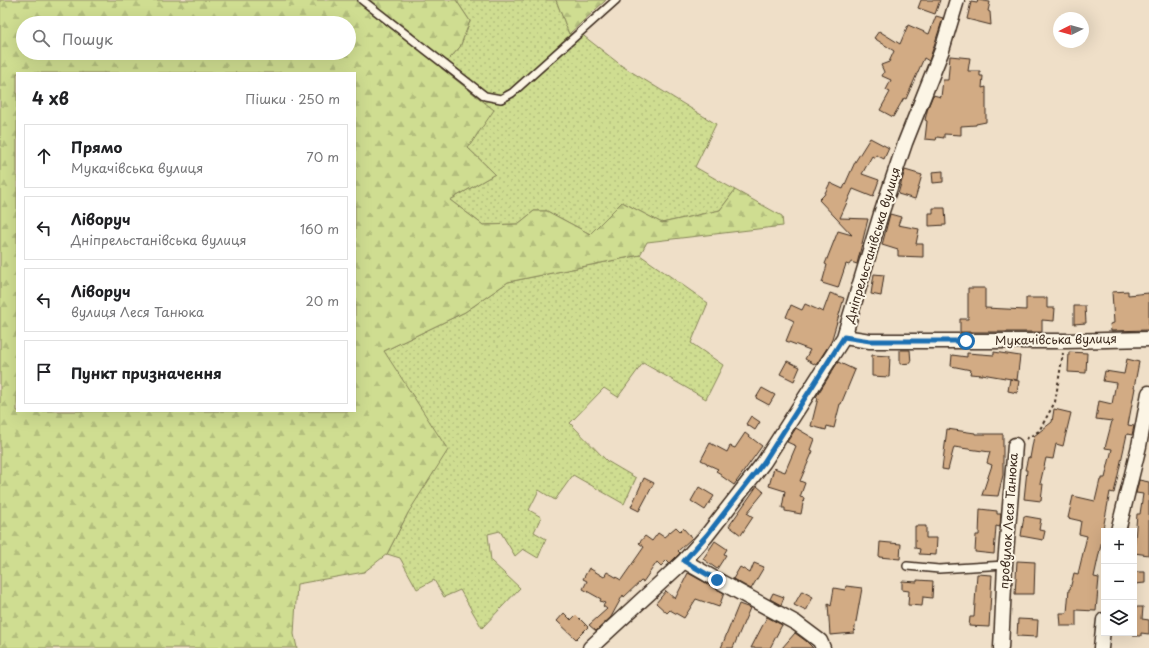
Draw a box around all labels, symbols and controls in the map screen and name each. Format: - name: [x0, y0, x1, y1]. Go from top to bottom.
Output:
- north arrow: [1053, 12, 1089, 48]
- search box: [16, 16, 356, 60]
- icon: search: [30, 27, 52, 49]
- text: Пошук: [62, 27, 113, 50]
- text: 4 хв: [32, 85, 69, 111]
- text: Пішки · 250 m: [245, 89, 340, 108]
- text: Прямо: [71, 135, 122, 158]
- icon: ahead: [33, 145, 55, 167]
- text: 70 m: [306, 147, 339, 166]
- text: Мукачівська вулиця: [71, 158, 203, 177]
- street label: Дніпрельстанівська вулиця: [839, 165, 904, 326]
- text: Ліворуч: [71, 207, 131, 230]
- icon: left: [33, 217, 55, 239]
- text: 160 m: [300, 219, 339, 238]
- text: Дніпрельстанівська вулиця: [71, 230, 247, 249]
- text: Ліворуч: [71, 279, 131, 302]
- icon: left: [33, 289, 55, 311]
- text: 20 m: [305, 291, 339, 310]
- text: вулиця Леся Танюка: [71, 302, 204, 321]
- street label: Мукачівська вулиця: [995, 329, 1117, 349]
- route start: [957, 332, 975, 350]
- icon: arrive: [33, 361, 55, 383]
- text: Пункт призначення: [71, 361, 222, 384]
- street label: провулок Леся Танюка: [994, 452, 1022, 590]
- map controls: [1101, 528, 1137, 636]
- button: +: [1101, 528, 1137, 564]
- button: −: [1101, 564, 1137, 600]
- route end: [708, 571, 726, 589]
- button: layers: [1101, 600, 1137, 636]

